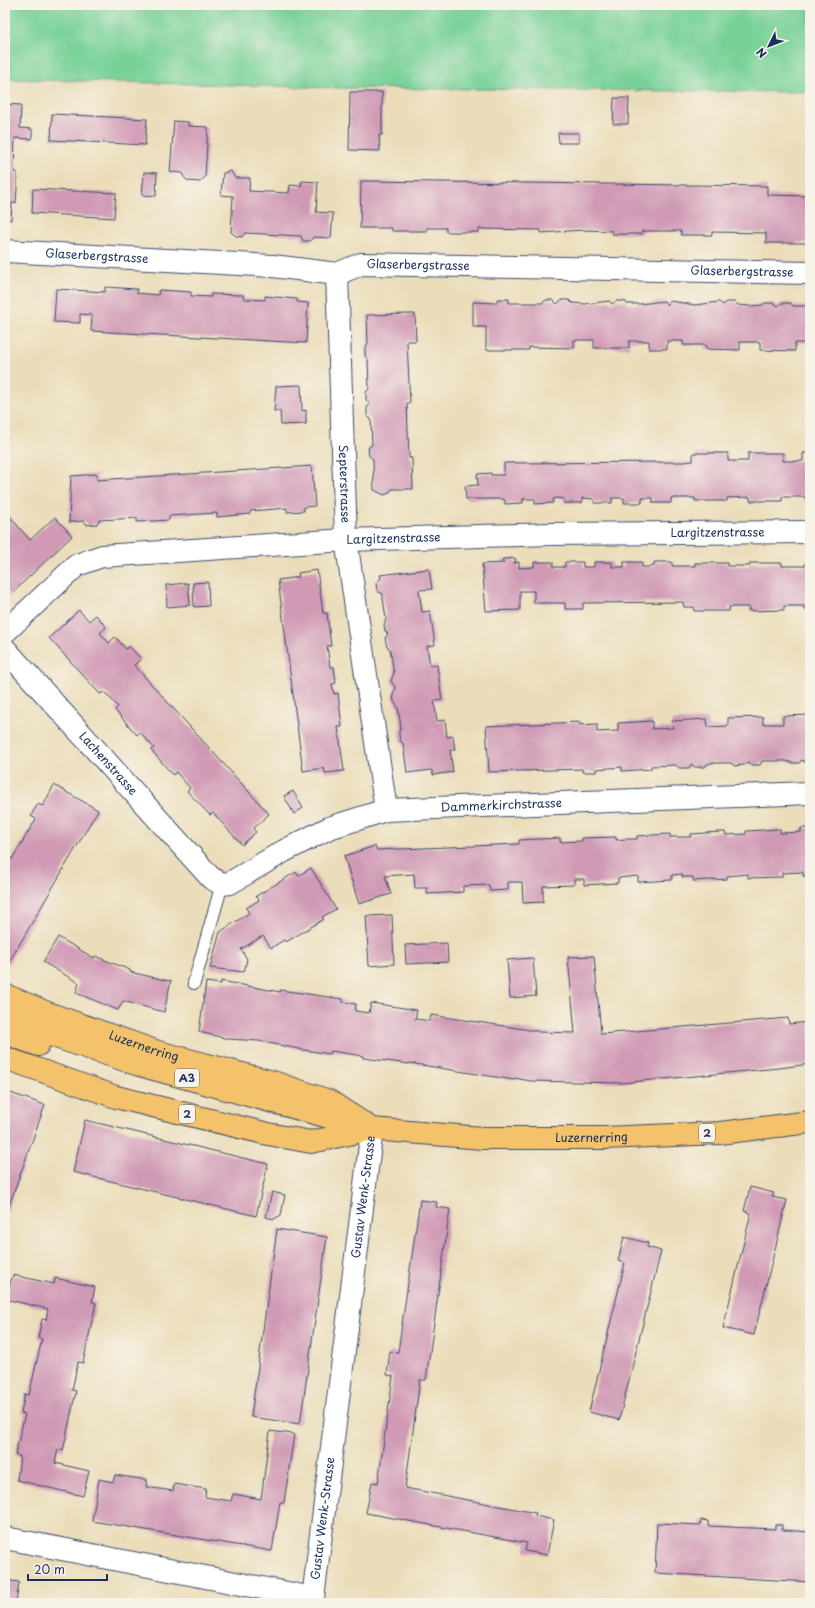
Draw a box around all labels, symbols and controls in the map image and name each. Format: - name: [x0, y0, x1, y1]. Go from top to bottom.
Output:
- north arrow: [749, 26, 789, 66]
- text: N: [752, 44, 771, 62]
- street label: Glaserbergstrasse: [45, 243, 149, 267]
- street label: Glaserbergstrasse: [366, 254, 470, 274]
- street label: Glaserbergstrasse: [690, 261, 794, 281]
- street label: Septerstrasse: [335, 444, 355, 523]
- street label: Largitzenstrasse: [670, 522, 765, 541]
- street label: Largitzenstrasse: [346, 527, 441, 548]
- street label: Lachenstrasse: [75, 727, 142, 799]
- street label: Dammerkirchstrasse: [440, 793, 562, 816]
- street label: Luzernerring: [107, 1025, 181, 1065]
- road number: A3: [175, 1069, 199, 1087]
- road number: 2: [179, 1105, 195, 1123]
- road number: 2: [699, 1124, 715, 1142]
- street label: Luzernerring: [555, 1127, 628, 1146]
- street label: Gustav Wenk-Strasse: [346, 1134, 379, 1259]
- street label: Gustav Wenk-Strasse: [305, 1456, 339, 1581]
- scale bar: [28, 1556, 107, 1582]
- text: 20 m: [34, 1560, 65, 1578]

